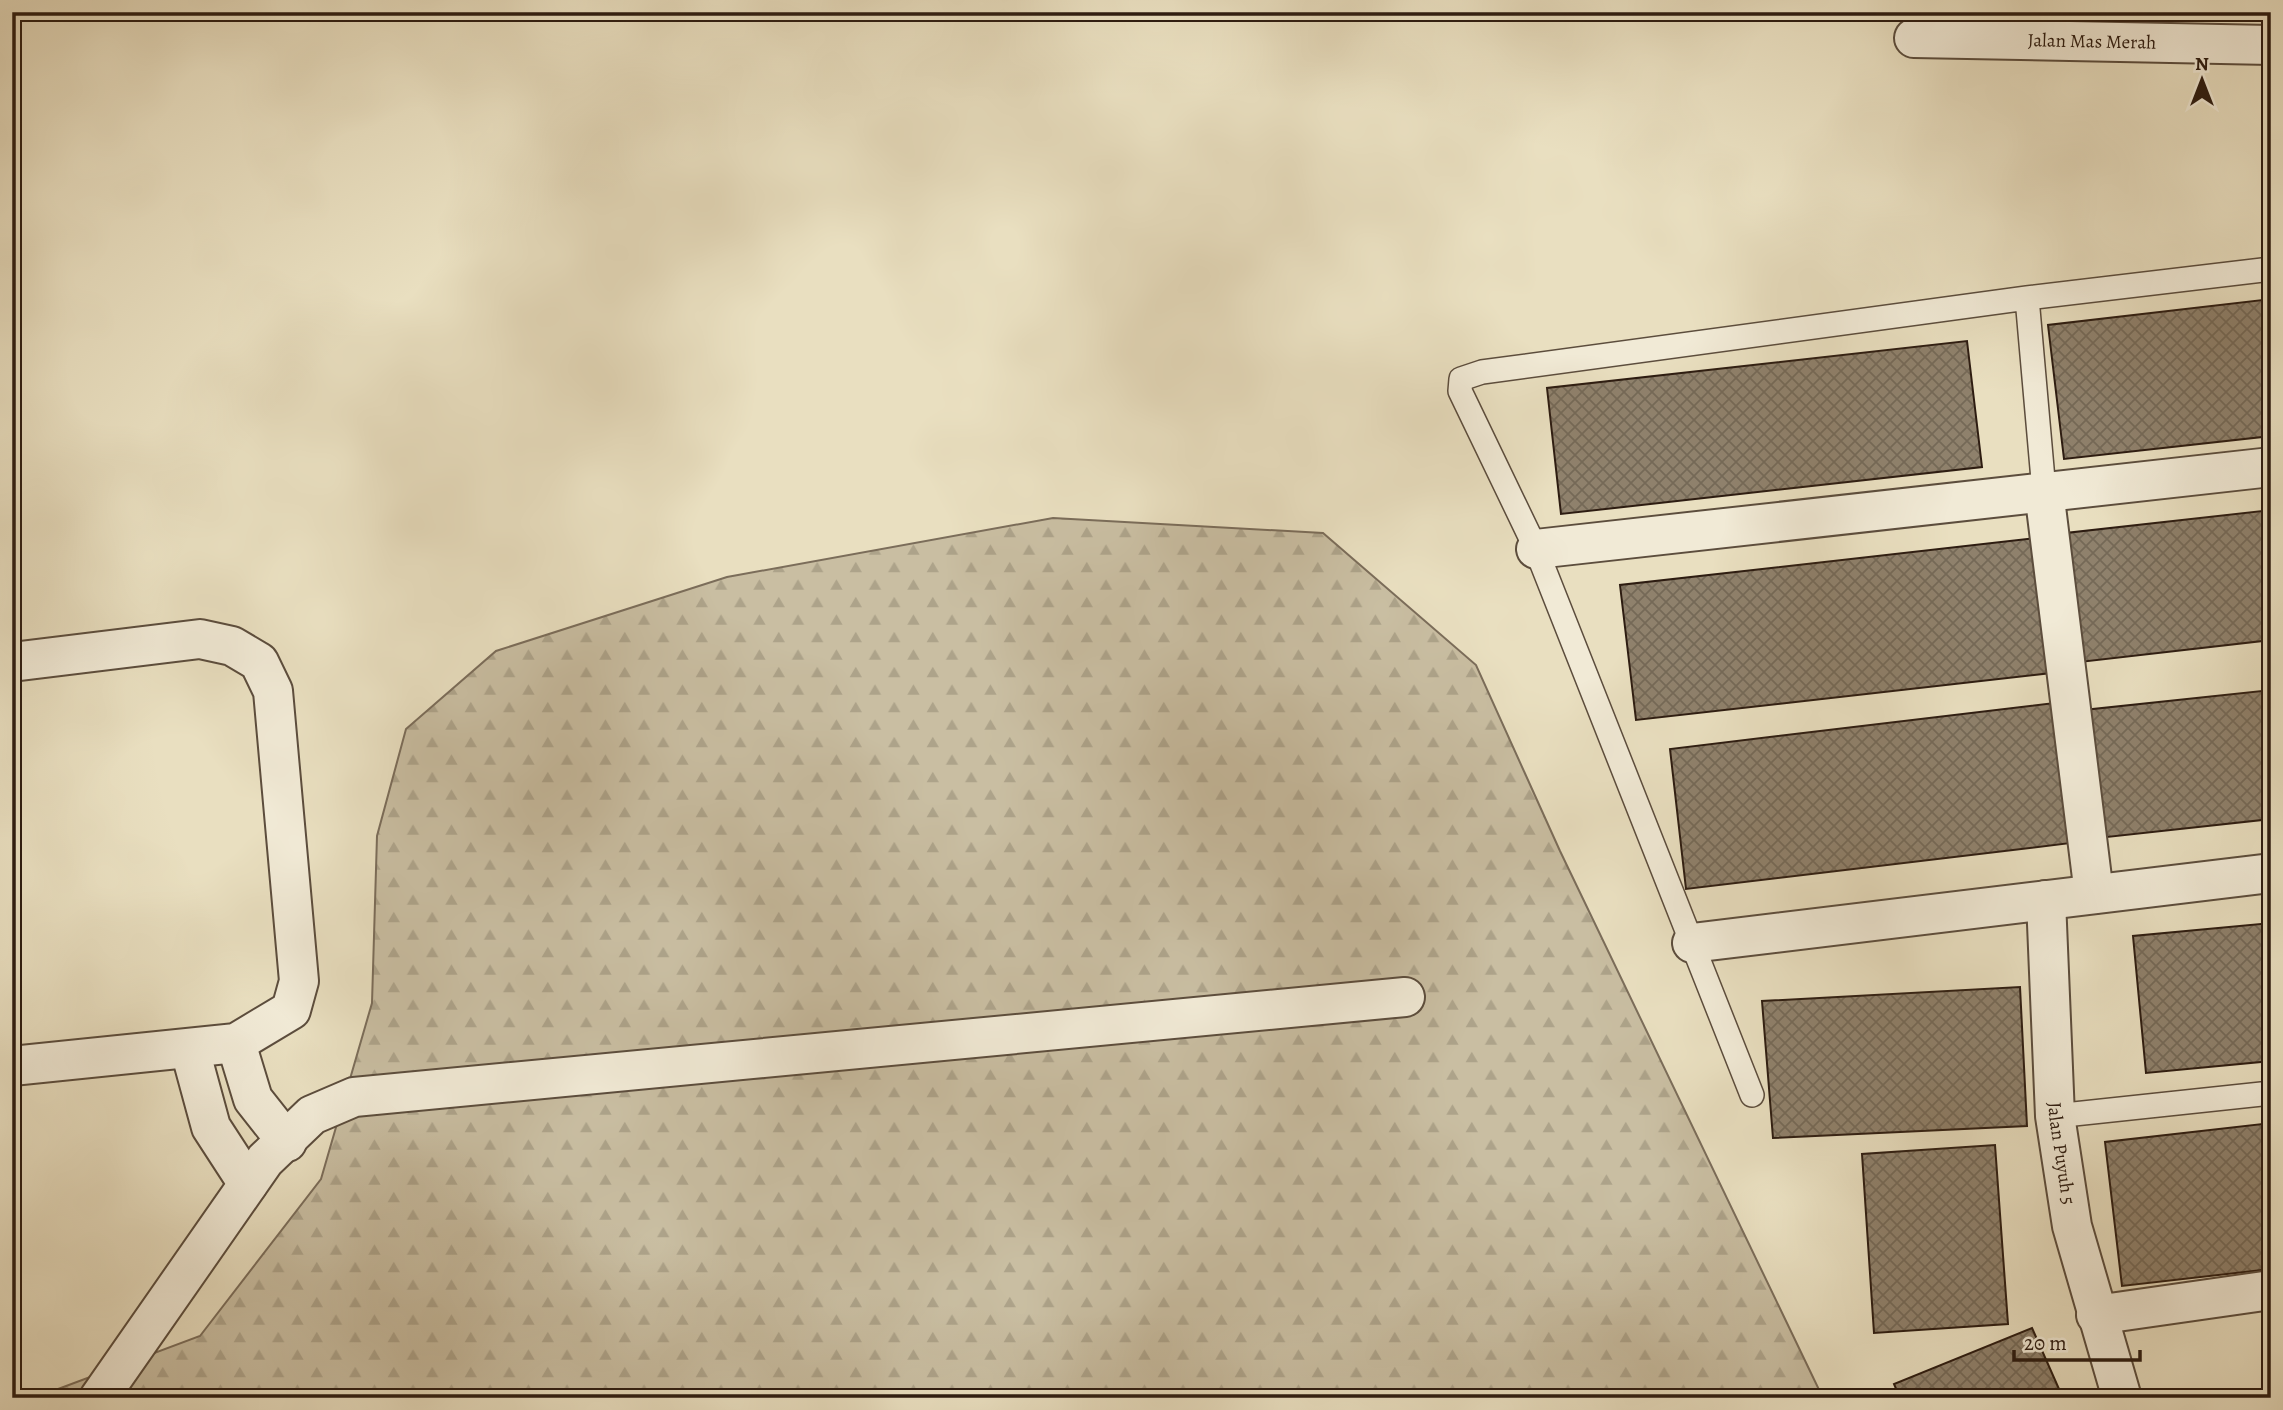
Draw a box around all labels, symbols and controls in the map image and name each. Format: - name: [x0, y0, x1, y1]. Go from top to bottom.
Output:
- street label: Jalan Mas Merah: [2027, 27, 2157, 56]
- north arrow: [2168, 46, 2238, 116]
- text: N: [2195, 51, 2209, 77]
- street label: Jalan Puyuh 5: [2041, 1101, 2082, 1207]
- scale bar: [2014, 1319, 2140, 1363]
- text: 20 m: [2024, 1329, 2067, 1357]

